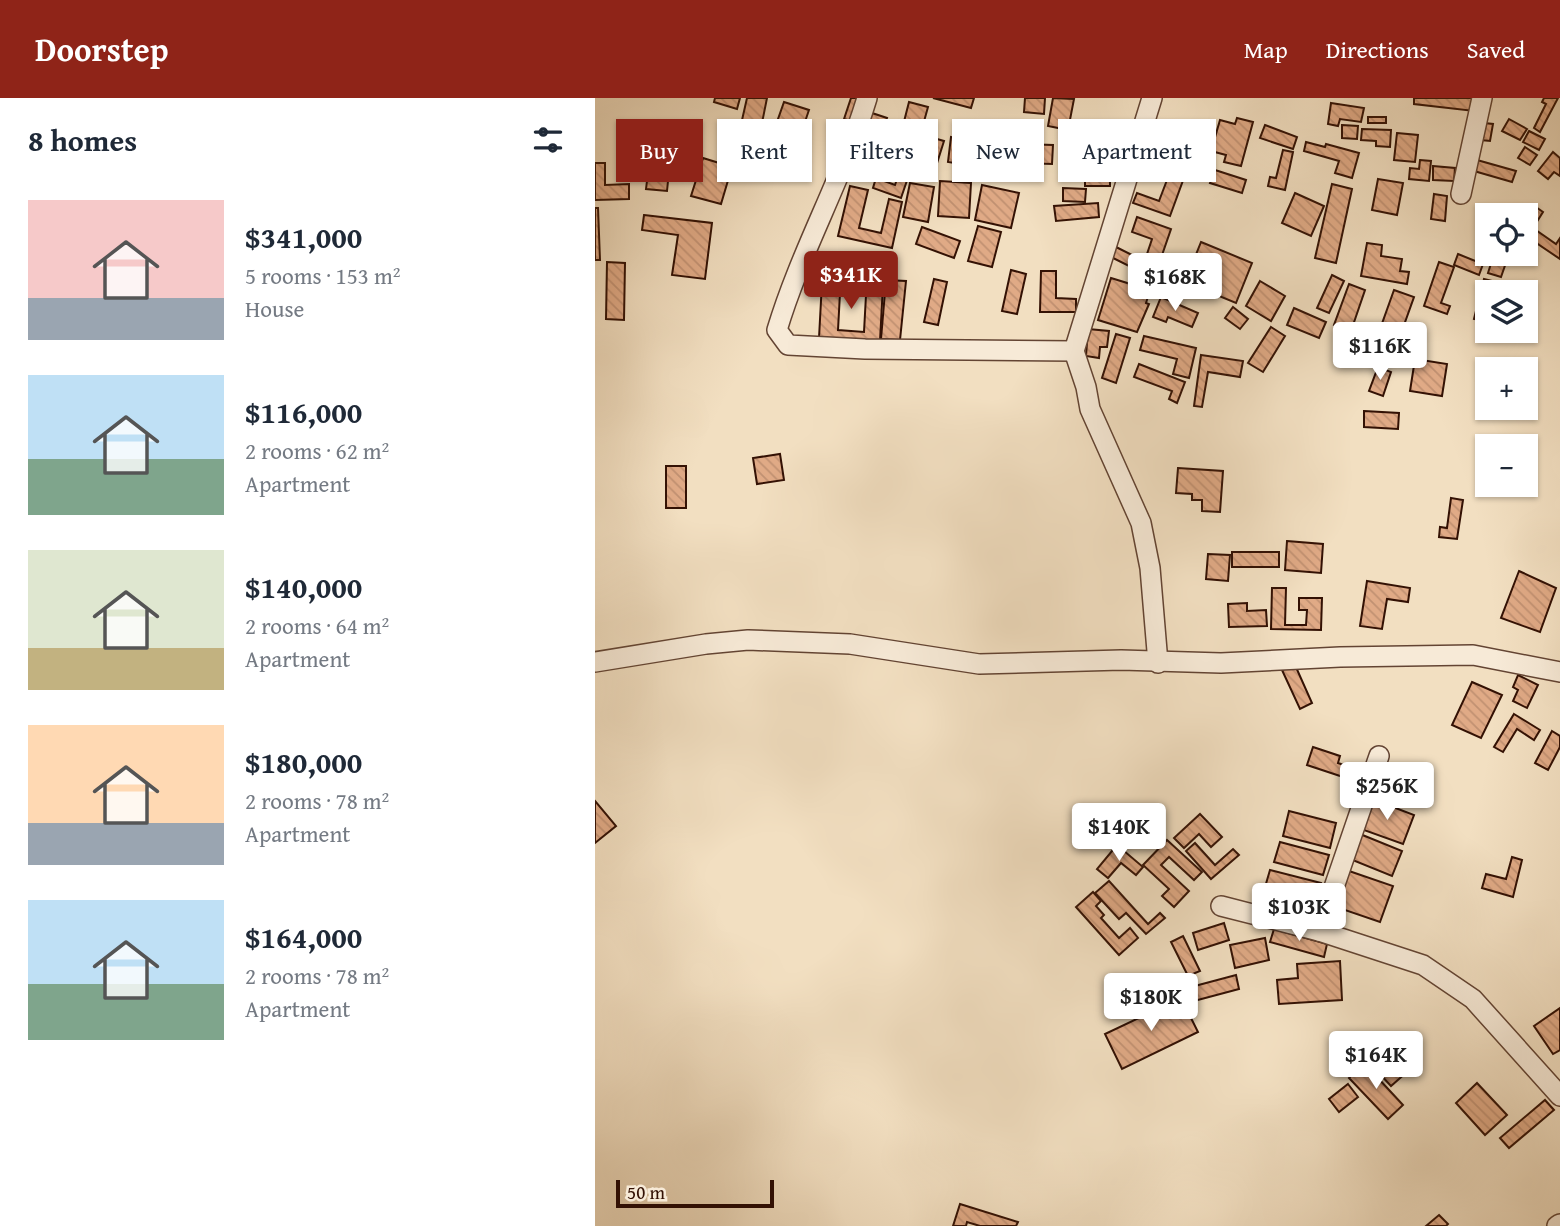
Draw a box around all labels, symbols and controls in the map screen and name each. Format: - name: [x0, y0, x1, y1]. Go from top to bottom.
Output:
- text: Doorstep: [35, 25, 168, 73]
- text: Map: [1244, 32, 1288, 67]
- text: Directions: [1326, 32, 1429, 67]
- text: Saved: [1467, 32, 1525, 67]
- text: 8 homes: [28, 118, 137, 162]
- chip: Buy: [616, 119, 703, 182]
- chip: Rent: [717, 119, 812, 182]
- chip: Filters: [826, 119, 938, 182]
- chip: New: [952, 119, 1044, 182]
- chip: Apartment: [1058, 119, 1216, 182]
- icon: filters: [529, 121, 567, 159]
- map controls: [1475, 203, 1538, 497]
- button: locate: [1475, 203, 1538, 266]
- text: $341,000: [245, 215, 362, 259]
- icon: home: [84, 228, 168, 312]
- pin: $341K: [802, 252, 900, 311]
- pin: $168K: [1126, 254, 1224, 313]
- text: $341K: [820, 257, 882, 290]
- text: 5 rooms · 153 m²: [245, 259, 400, 292]
- text: $168K: [1144, 259, 1206, 292]
- button: layers: [1475, 280, 1538, 343]
- text: House: [245, 292, 304, 325]
- pin: $116K: [1331, 322, 1429, 382]
- text: $116K: [1349, 328, 1411, 361]
- button: +: [1475, 357, 1538, 420]
- text: $116,000: [245, 390, 362, 434]
- icon: home: [84, 403, 168, 487]
- text: 2 rooms · 62 m²: [245, 434, 389, 467]
- button: −: [1475, 434, 1538, 497]
- text: Apartment: [245, 467, 350, 500]
- text: $140,000: [245, 565, 362, 609]
- icon: home: [84, 578, 168, 662]
- text: 2 rooms · 64 m²: [245, 609, 389, 642]
- text: Apartment: [245, 642, 350, 675]
- text: $180,000: [245, 740, 362, 784]
- icon: home: [84, 753, 168, 837]
- pin: $256K: [1338, 762, 1436, 822]
- text: $256K: [1356, 768, 1418, 801]
- text: 2 rooms · 78 m²: [245, 784, 389, 817]
- pin: $140K: [1070, 804, 1168, 863]
- text: $140K: [1088, 809, 1150, 842]
- text: Apartment: [245, 817, 350, 850]
- pin: $103K: [1250, 884, 1348, 943]
- text: $103K: [1268, 889, 1330, 922]
- text: $164,000: [245, 915, 362, 959]
- icon: home: [84, 928, 168, 1012]
- text: 2 rooms · 78 m²: [245, 959, 389, 992]
- pin: $180K: [1102, 974, 1200, 1033]
- text: $180K: [1120, 979, 1182, 1012]
- text: Apartment: [245, 992, 350, 1025]
- pin: $164K: [1327, 1032, 1425, 1091]
- text: $164K: [1345, 1037, 1407, 1070]
- scale bar: [616, 1177, 773, 1209]
- text: 50 m: [627, 1178, 665, 1206]

